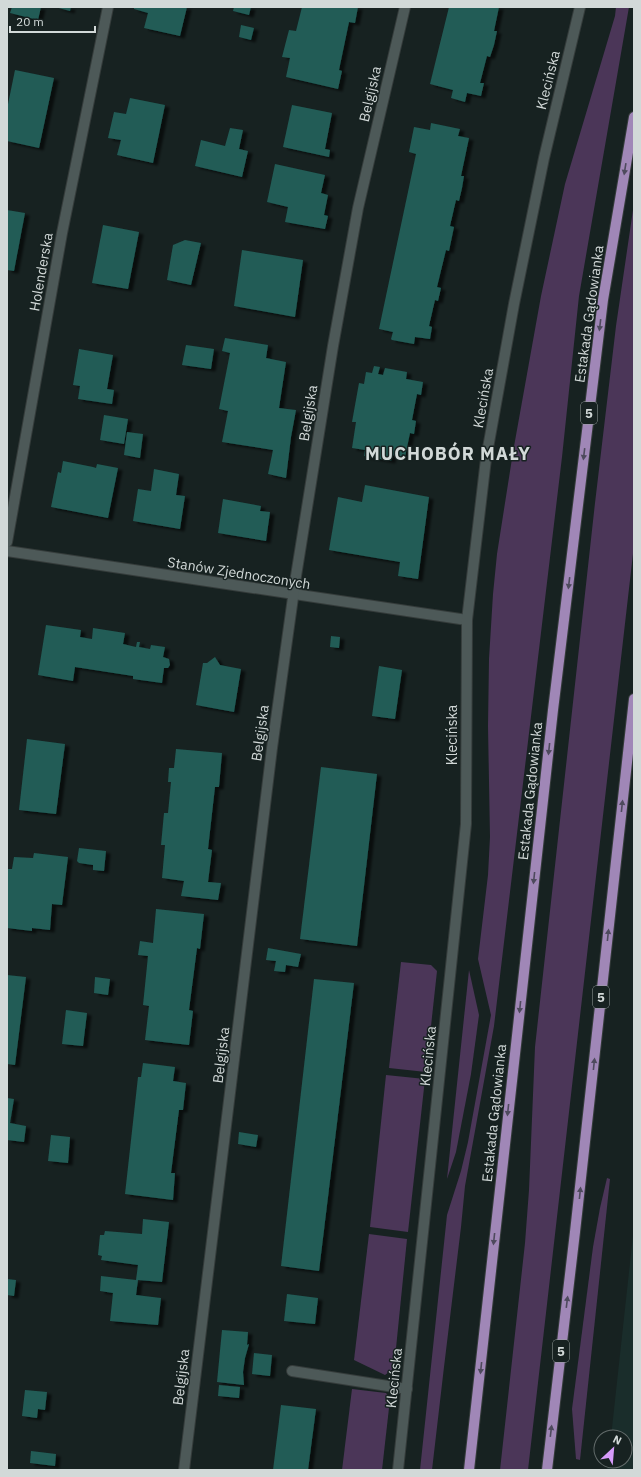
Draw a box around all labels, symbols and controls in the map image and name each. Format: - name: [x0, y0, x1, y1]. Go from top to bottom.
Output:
- scale bar: [10, 8, 95, 34]
- text: 20 m: [16, 14, 44, 29]
- street label: Klecińska: [532, 48, 564, 112]
- street label: Belgijska: [355, 64, 385, 124]
- one-way arrow: [622, 163, 628, 175]
- street label: Holenderska: [25, 231, 57, 313]
- street label: Estakada Gądowianka: [570, 244, 608, 384]
- one-way arrow: [597, 319, 603, 331]
- street label: Klecińska: [469, 366, 497, 429]
- street label: Belgijska: [295, 383, 321, 442]
- road number: 5: [581, 402, 597, 424]
- district label: MUCHOBÓR MAŁY: [365, 442, 531, 465]
- one-way arrow: [581, 448, 587, 460]
- street label: Stanów Zjednoczonych: [166, 553, 312, 593]
- one-way arrow: [565, 577, 572, 589]
- street label: Belgijska: [247, 703, 273, 762]
- street label: Klecińska: [443, 704, 461, 765]
- street label: Estakada Gądowianka: [514, 721, 546, 861]
- one-way arrow: [545, 743, 552, 755]
- one-way arrow: [619, 800, 625, 812]
- one-way arrow: [531, 872, 537, 884]
- one-way arrow: [605, 929, 611, 941]
- road number: 5: [593, 986, 609, 1008]
- one-way arrow: [516, 1001, 523, 1013]
- street label: Klecińska: [416, 1024, 440, 1087]
- street label: Belgijska: [209, 1025, 233, 1084]
- street label: Estakada Gądowianka: [478, 1043, 510, 1183]
- one-way arrow: [591, 1058, 597, 1070]
- one-way arrow: [505, 1104, 512, 1116]
- one-way arrow: [576, 1187, 583, 1199]
- one-way arrow: [491, 1233, 498, 1245]
- one-way arrow: [564, 1296, 570, 1308]
- road number: 5: [553, 1340, 569, 1362]
- street label: Klecińska: [382, 1346, 406, 1409]
- street label: Belgijska: [169, 1347, 193, 1406]
- one-way arrow: [477, 1362, 484, 1374]
- one-way arrow: [548, 1425, 554, 1437]
- north arrow: [593, 1429, 633, 1469]
- text: N: [611, 1432, 624, 1448]

